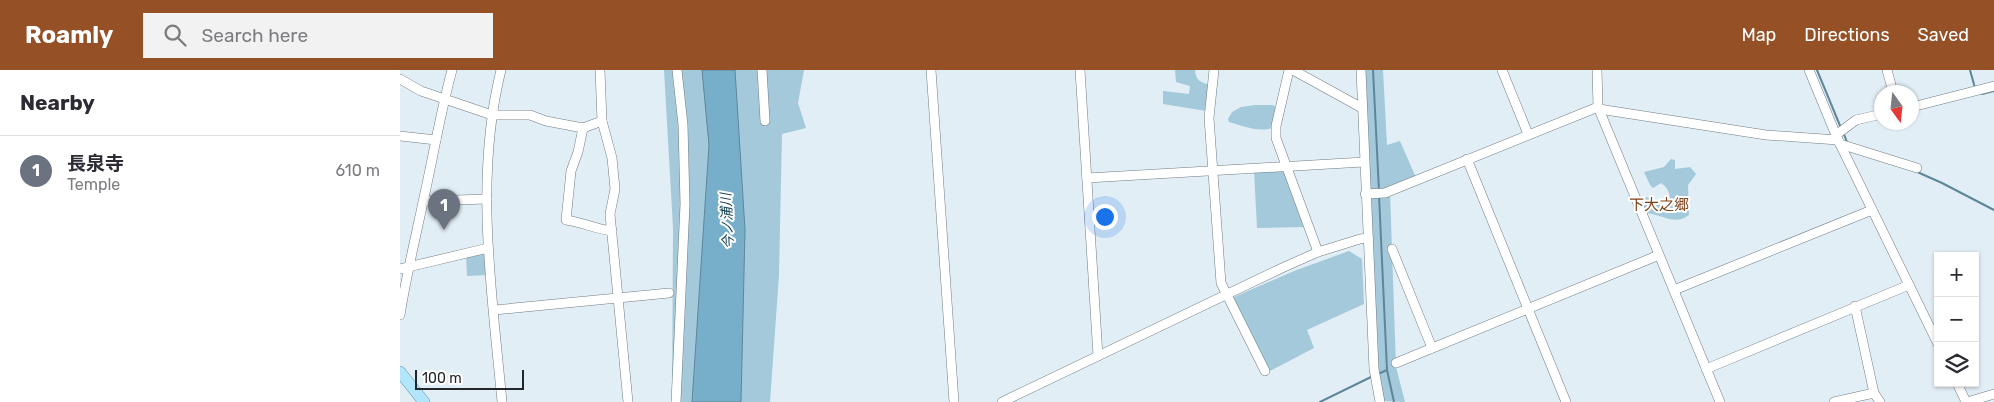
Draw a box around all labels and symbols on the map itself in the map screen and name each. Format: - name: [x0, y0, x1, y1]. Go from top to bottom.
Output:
- north arrow: [1874, 85, 1919, 130]
- pin: 1: [428, 189, 460, 230]
- water label: 今ノ浦川: [717, 191, 737, 249]
- district label: 下大之郷: [1629, 196, 1689, 214]
- your location: [1092, 204, 1118, 230]
- scale bar: [415, 367, 524, 390]

